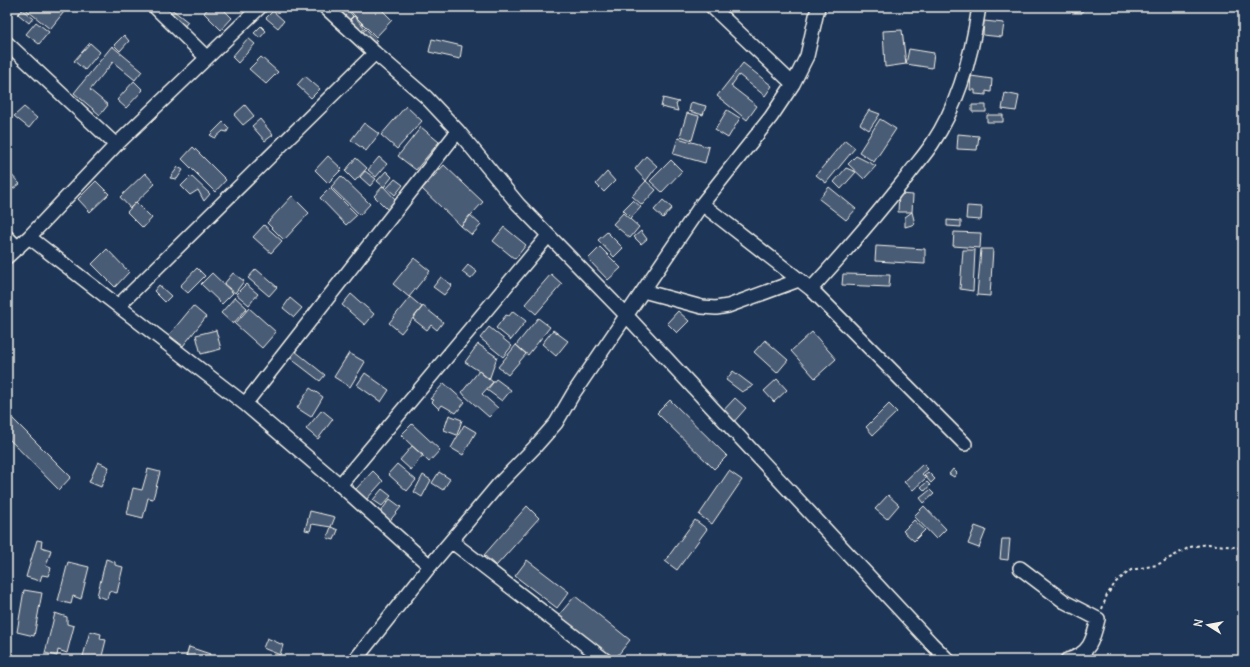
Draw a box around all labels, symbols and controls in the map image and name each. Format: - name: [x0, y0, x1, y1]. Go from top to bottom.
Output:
- north arrow: [1188, 605, 1228, 645]
- text: N: [1191, 618, 1206, 628]

